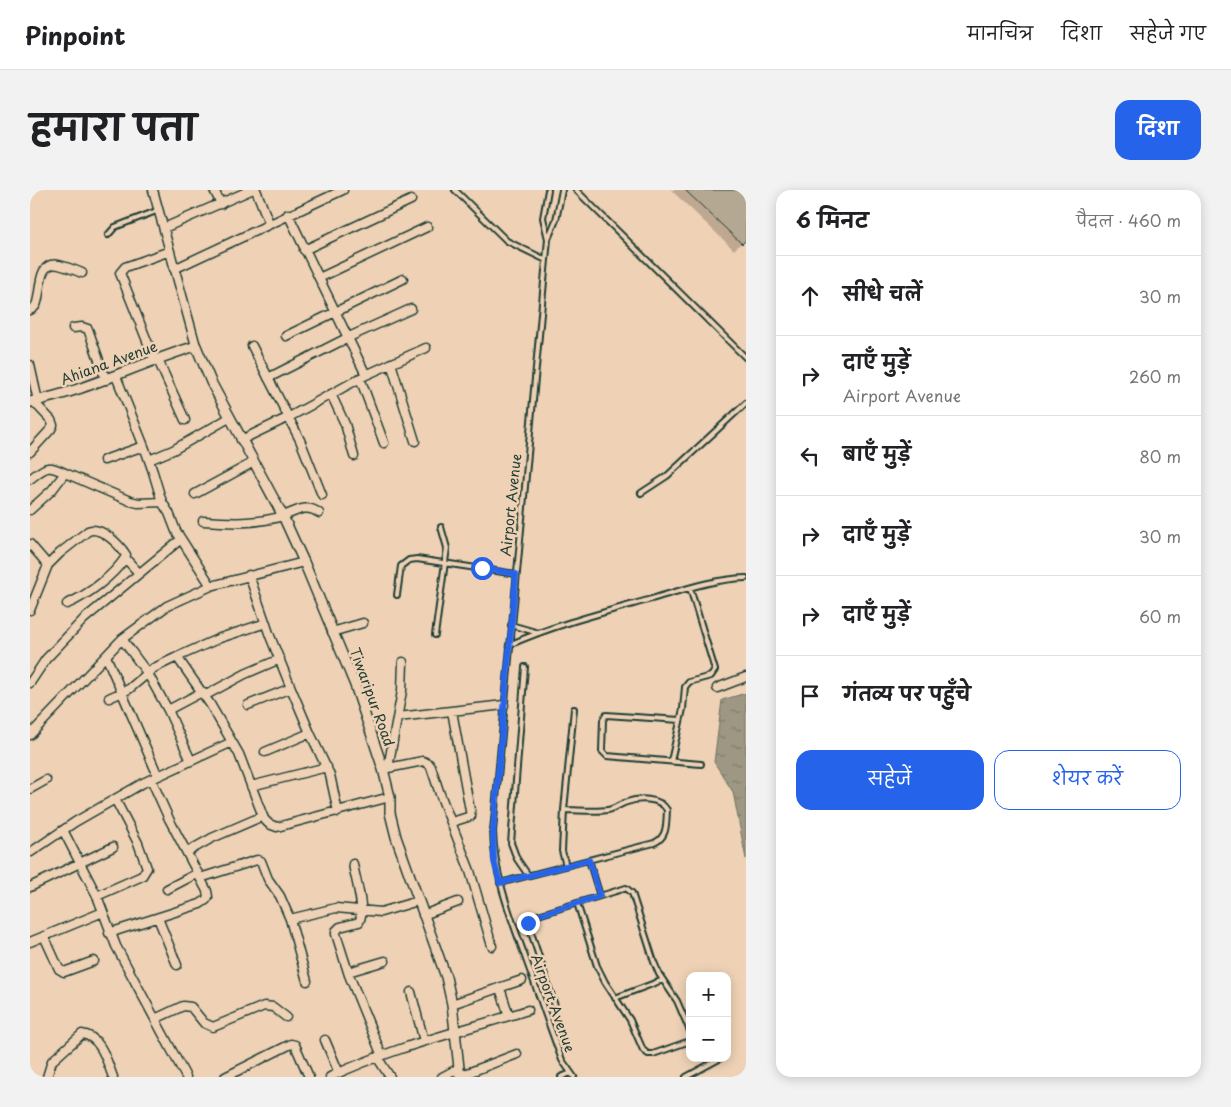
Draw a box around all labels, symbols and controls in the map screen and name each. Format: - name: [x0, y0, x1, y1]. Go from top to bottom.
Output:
- text: Pinpoint: [25, 17, 126, 53]
- text: मानचित्र: [967, 19, 1033, 46]
- text: दिशा: [1061, 19, 1102, 46]
- text: सहेजे गए: [1130, 19, 1206, 46]
- text: हमारा पता: [30, 99, 197, 152]
- button: दिशा: [1115, 100, 1201, 160]
- text: 6 मिनट: [796, 203, 869, 235]
- text: पैदल · 460 m: [1076, 208, 1181, 232]
- text: सीधे चलें: [843, 279, 922, 307]
- icon: ahead: [796, 282, 824, 310]
- text: 30 m: [1139, 284, 1181, 308]
- street label: Ahiana Avenue: [58, 335, 160, 390]
- text: दाएँ मुड़ें: [843, 347, 910, 375]
- icon: right: [796, 362, 824, 390]
- text: 260 m: [1129, 364, 1181, 388]
- text: Airport Avenue: [843, 383, 961, 407]
- text: बाएँ मुड़ें: [843, 439, 911, 467]
- icon: left: [796, 442, 824, 470]
- text: 80 m: [1139, 444, 1181, 468]
- street label: Airport Avenue: [495, 452, 526, 557]
- text: दाएँ मुड़ें: [843, 519, 910, 547]
- icon: right: [796, 522, 824, 550]
- text: 30 m: [1139, 524, 1181, 548]
- route start: [471, 557, 494, 580]
- text: दाएँ मुड़ें: [843, 599, 910, 627]
- icon: right: [796, 602, 824, 630]
- text: 60 m: [1139, 604, 1181, 628]
- street label: Tiwaripur Road: [345, 645, 400, 749]
- text: गंतव्य पर पहुँचे: [843, 679, 971, 707]
- icon: arrive: [796, 682, 824, 710]
- button: सहेजें: [796, 750, 984, 810]
- button: शेयर करें: [994, 750, 1181, 810]
- route end: [517, 912, 540, 935]
- street label: Airport Avenue: [526, 951, 581, 1055]
- map controls: [686, 972, 731, 1062]
- button: +: [686, 972, 731, 1017]
- button: −: [686, 1017, 731, 1062]

